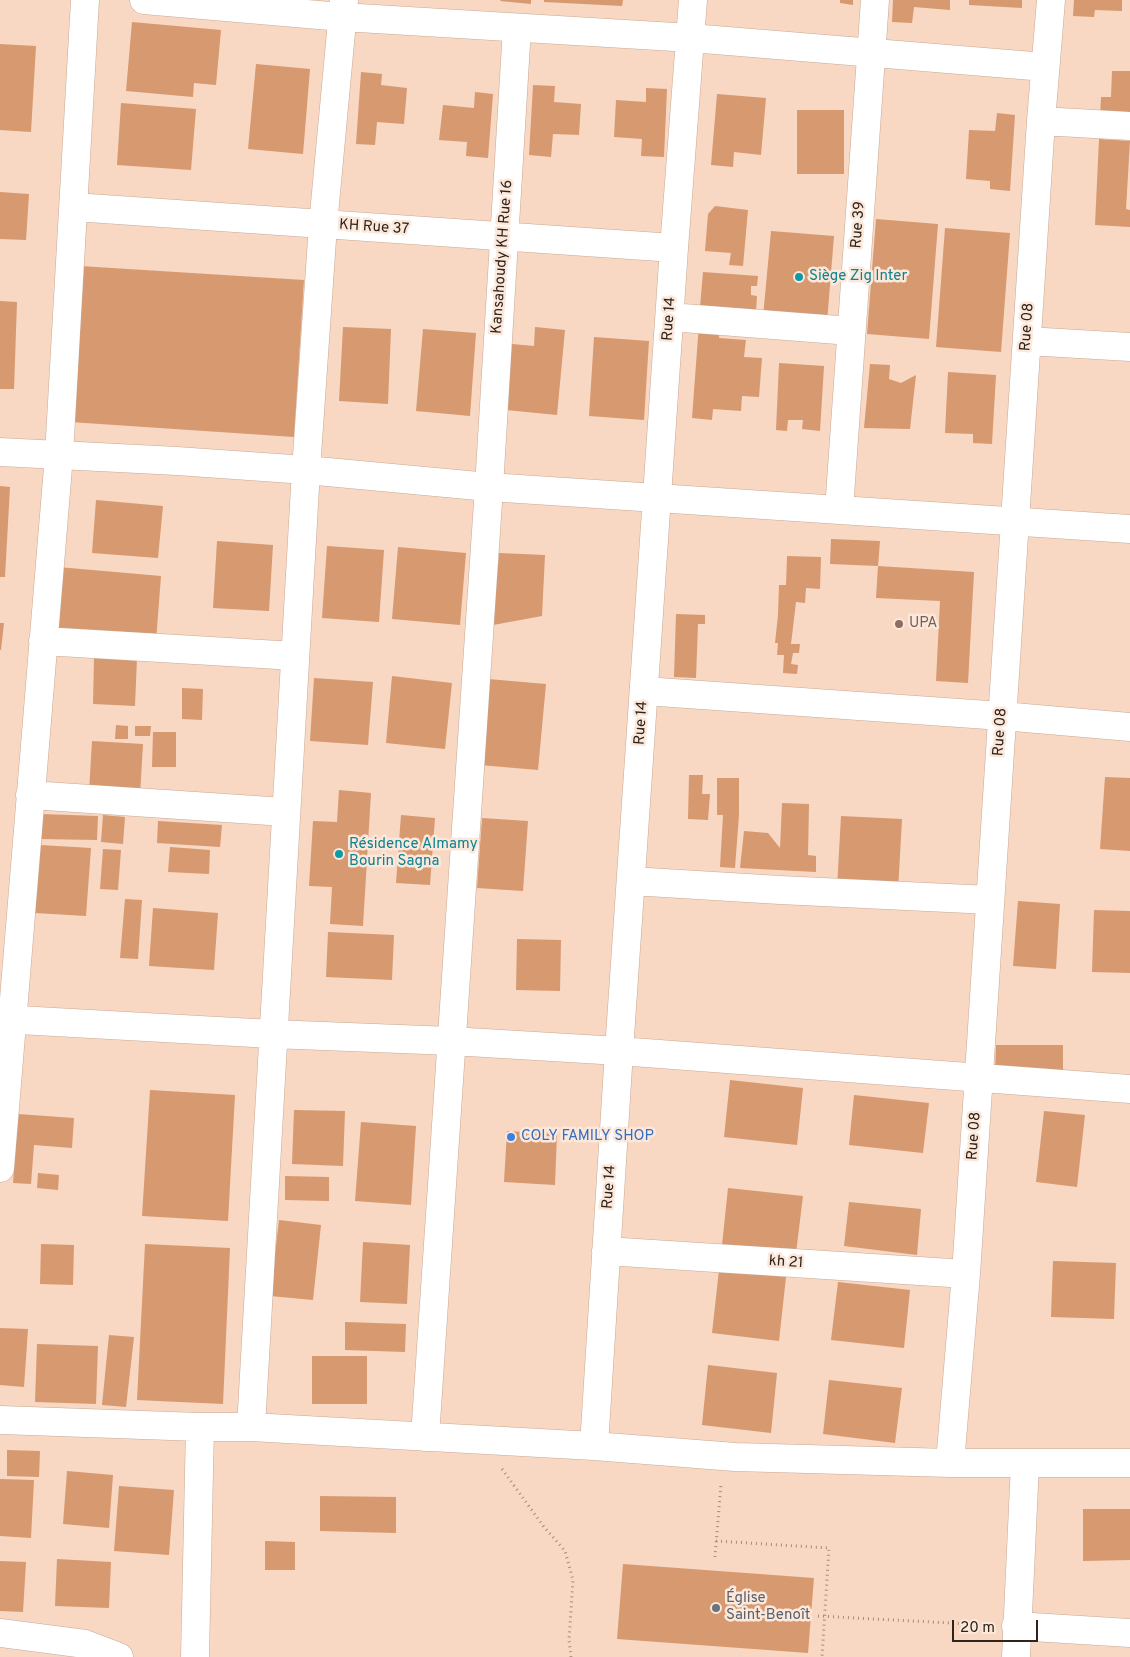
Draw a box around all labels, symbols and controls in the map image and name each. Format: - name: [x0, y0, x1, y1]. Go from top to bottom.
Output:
- street label: Kansahoudy KH Rue 16: [489, 179, 517, 335]
- street label: Rue 39: [848, 201, 870, 249]
- street label: KH Rue 37: [338, 217, 410, 239]
- place label: Siège Zig Inter: [809, 268, 907, 286]
- marker: Siège Zig Inter: [793, 271, 805, 283]
- street label: Rue 14: [659, 296, 681, 342]
- street label: Rue 08: [1017, 302, 1039, 352]
- place label: UPA: [909, 615, 937, 633]
- marker: UPA: [893, 618, 905, 630]
- street label: Rue 14: [631, 700, 653, 746]
- street label: Rue 08: [990, 707, 1012, 757]
- place label: Résidence Almamy Bourin Sagna: [349, 836, 478, 871]
- marker: Résidence Almamy Bourin Sagna: [333, 848, 345, 860]
- street label: Rue 08: [964, 1111, 986, 1161]
- place label: COLY FAMILY SHOP: [521, 1128, 654, 1146]
- marker: COLY FAMILY SHOP: [505, 1131, 517, 1143]
- street label: Rue 14: [599, 1164, 621, 1210]
- street label: kh 21: [768, 1253, 804, 1273]
- place label: Église Saint-Benoît: [726, 1590, 810, 1625]
- marker: Église Saint-Benoît: [710, 1602, 722, 1614]
- scale bar: [955, 1610, 1041, 1642]
- text: 20 m: [960, 1619, 995, 1638]

